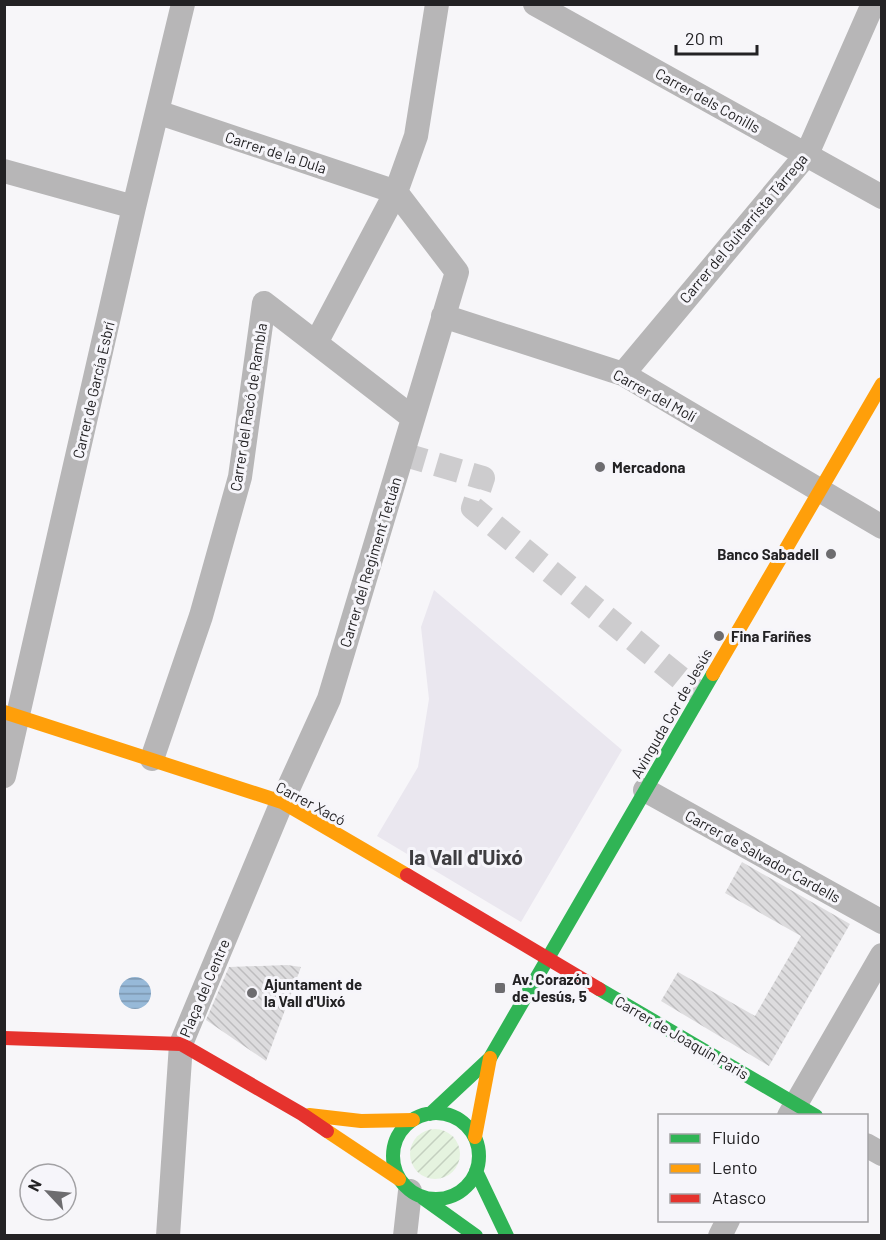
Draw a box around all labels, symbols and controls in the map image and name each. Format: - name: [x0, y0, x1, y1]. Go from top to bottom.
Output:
- scale bar: [676, 18, 757, 56]
- text: 20 m: [685, 27, 723, 49]
- street label: Carrer dels Conills: [652, 64, 764, 136]
- street label: Carrer de la Dula: [223, 127, 329, 177]
- street label: Carrer del Guitarrista Tárrega: [675, 150, 811, 306]
- street label: Carrer de García Esbrí: [68, 320, 118, 460]
- street label: Carrer del Racó de Rambla: [226, 322, 270, 492]
- street label: Carrer del Molí: [610, 365, 700, 425]
- place label: Mercadona: [612, 458, 685, 476]
- marker: Mercadona: [593, 460, 607, 474]
- street label: Carrer del Regiment Tetuán: [336, 475, 404, 649]
- place label: Banco Sabadell: [717, 545, 819, 563]
- marker: Banco Sabadell: [824, 547, 838, 561]
- place label: Fina Fariñes: [731, 627, 812, 645]
- marker: Fina Fariñes: [712, 629, 726, 643]
- street label: Avinguda Cor de Jesús: [627, 645, 715, 781]
- street label: Carrer Xacó: [273, 777, 349, 829]
- street label: Carrer de Salvador Cardells: [682, 806, 844, 906]
- district label: la Vall d'Uixó: [409, 844, 523, 869]
- street label: Plaça del Centre: [175, 936, 233, 1040]
- place label: Av. Corazón de Jesús, 5: [512, 970, 590, 1005]
- place label: Ajuntament de la Vall d'Uixó: [264, 975, 362, 1010]
- marker: Av. Corazón de Jesús, 5: [493, 981, 507, 995]
- marker: Ajuntament de la Vall d'Uixó: [245, 986, 259, 1000]
- street label: Carrer de Joaquín Paris: [612, 991, 752, 1083]
- legend: [658, 1114, 868, 1222]
- text: Fluido: [712, 1126, 760, 1148]
- text: Lento: [712, 1156, 758, 1178]
- north arrow: [18, 1162, 78, 1222]
- text: N: [23, 1176, 45, 1194]
- text: Atasco: [712, 1186, 766, 1208]

